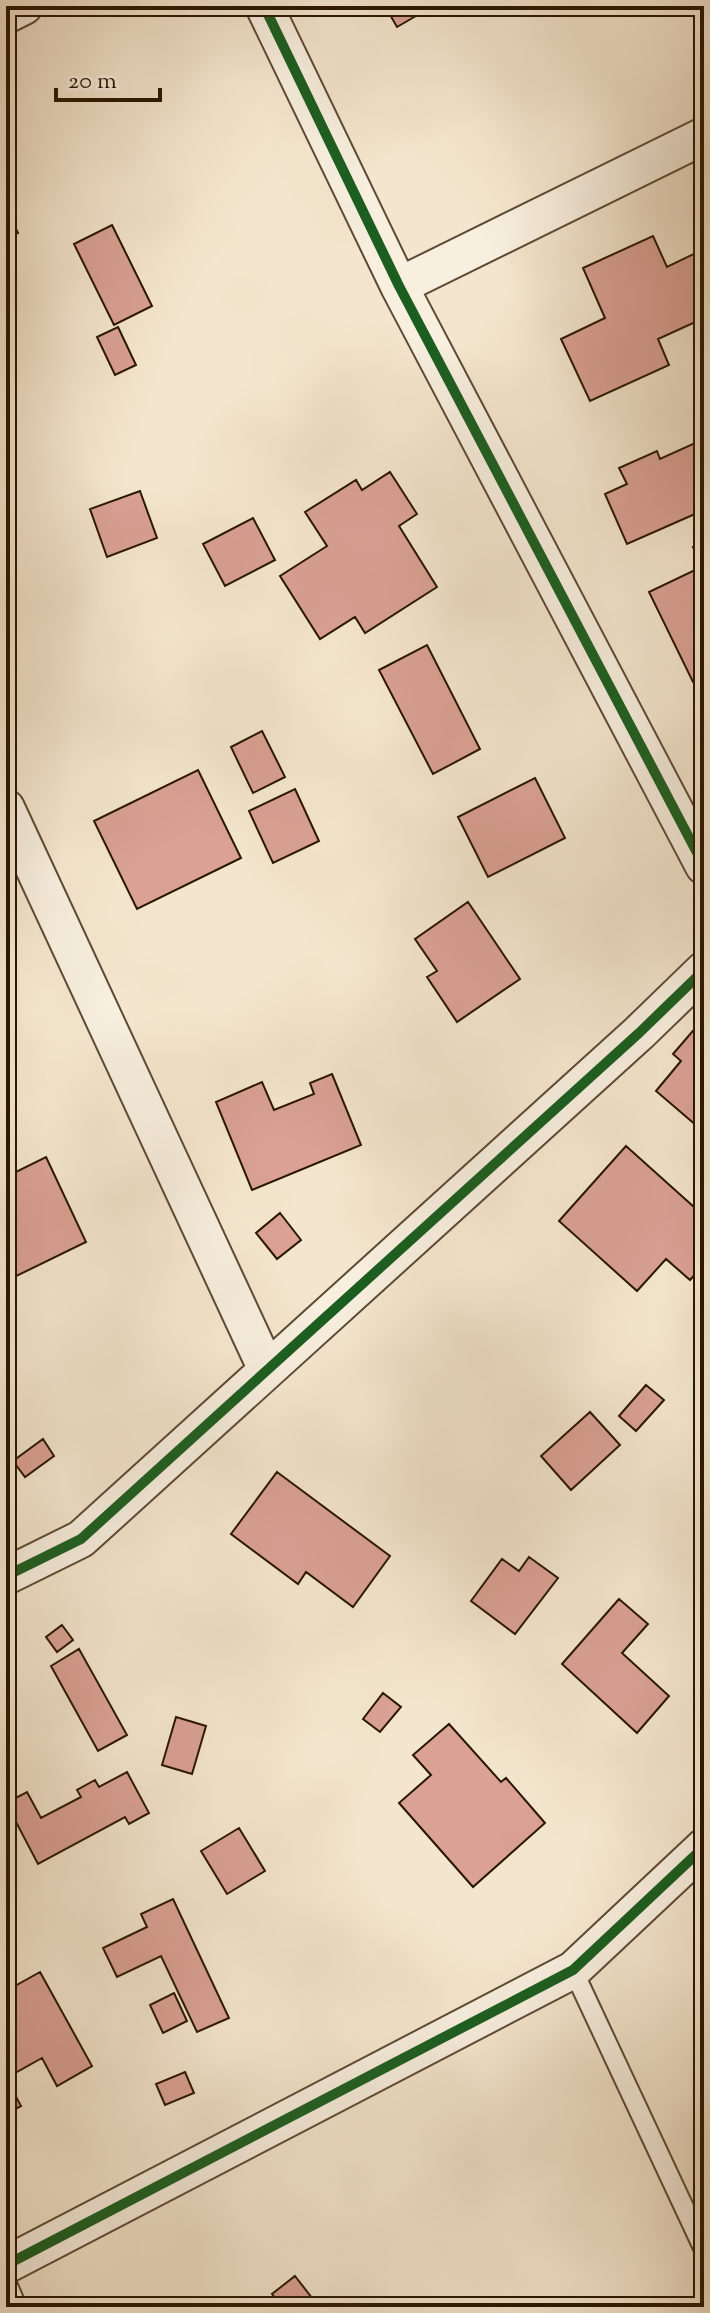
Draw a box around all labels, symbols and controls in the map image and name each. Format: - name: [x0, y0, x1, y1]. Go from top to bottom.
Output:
- scale bar: [56, 52, 160, 102]
- text: 20 m: [68, 65, 117, 99]

